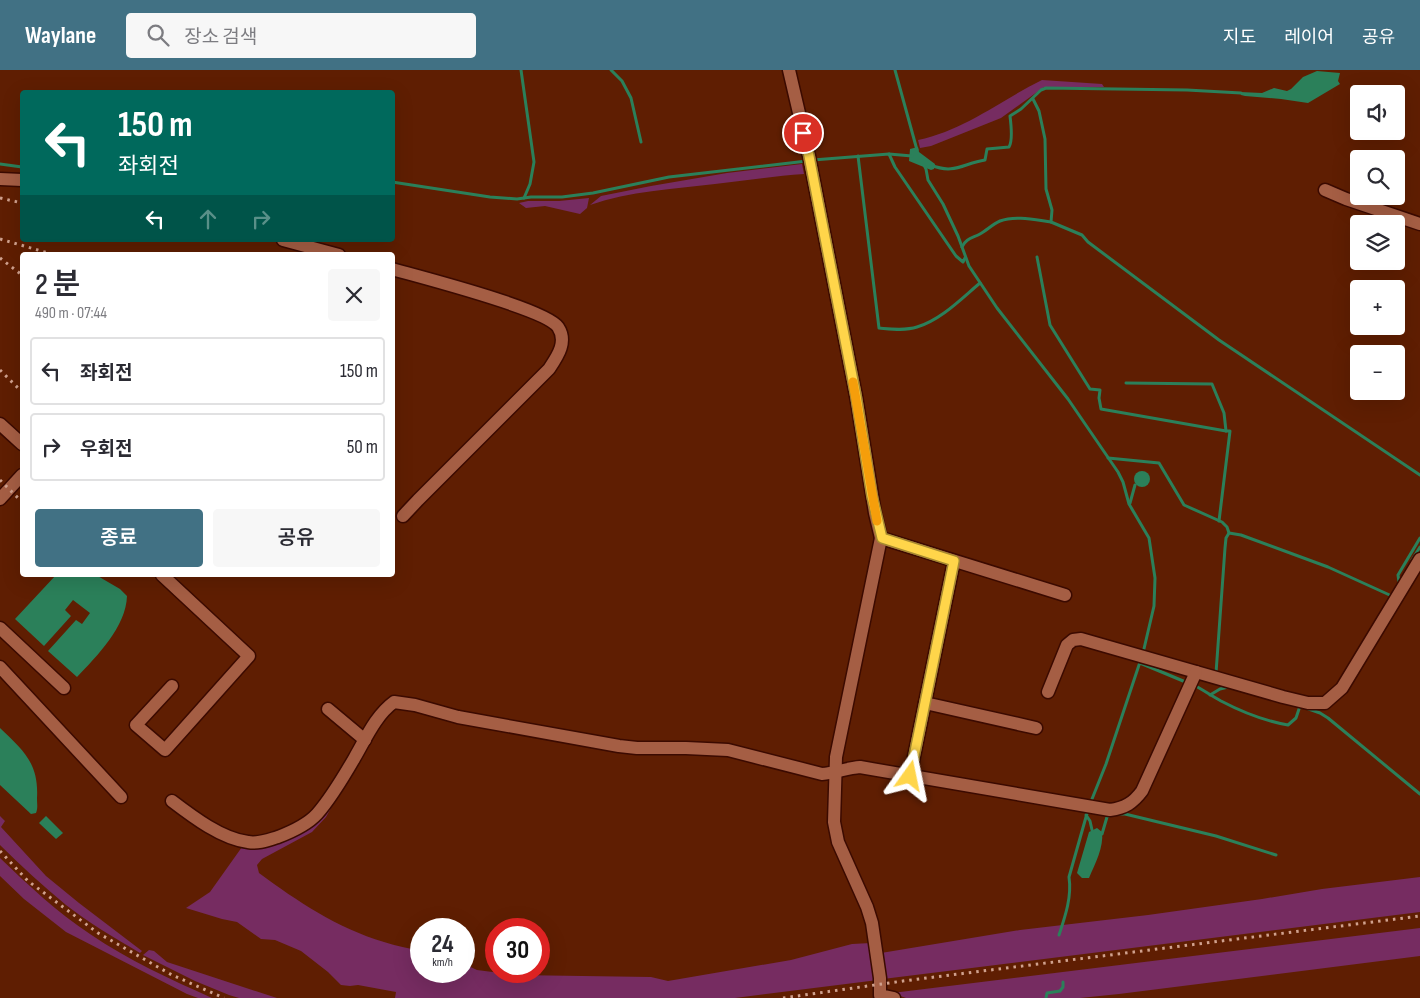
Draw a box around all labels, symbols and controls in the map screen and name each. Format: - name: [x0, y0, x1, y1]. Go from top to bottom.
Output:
- search box: [126, 13, 476, 58]
- text: Waylane: [25, 21, 96, 50]
- icon: search: [144, 21, 172, 49]
- text: 장소 검색: [184, 26, 257, 49]
- text: 지도: [1223, 27, 1256, 48]
- text: 레이어: [1284, 27, 1334, 48]
- text: 공유: [1362, 27, 1395, 48]
- map controls: [1350, 85, 1405, 400]
- button: sound: [1350, 85, 1405, 140]
- text: 150 m: [118, 104, 192, 147]
- icon: left: [35, 110, 100, 175]
- pin: [782, 112, 824, 154]
- icon: arrive: [789, 119, 817, 147]
- button: search: [1350, 150, 1405, 205]
- text: 좌회전: [118, 153, 179, 180]
- icon: left: [141, 205, 169, 233]
- icon: ahead: [194, 205, 222, 233]
- icon: right: [247, 205, 275, 233]
- button: layers: [1350, 215, 1405, 270]
- text: 2 분: [35, 267, 80, 303]
- button: close: [328, 269, 380, 321]
- button: +: [1350, 280, 1405, 335]
- text: 490 m · 07:44: [35, 304, 107, 323]
- button: −: [1350, 345, 1405, 400]
- icon: left: [37, 357, 65, 385]
- text: 150 m: [340, 360, 378, 383]
- text: 좌회전: [80, 362, 132, 385]
- icon: right: [37, 433, 65, 461]
- text: 50 m: [347, 436, 378, 459]
- text: 우회전: [80, 438, 132, 461]
- button: 종료: [35, 509, 203, 567]
- button: 공유: [213, 509, 380, 567]
- position arrow: [883, 749, 935, 801]
- speed limit sign: 30: [485, 918, 550, 983]
- text: 24: [431, 929, 454, 960]
- text: km/h: [432, 955, 453, 970]

